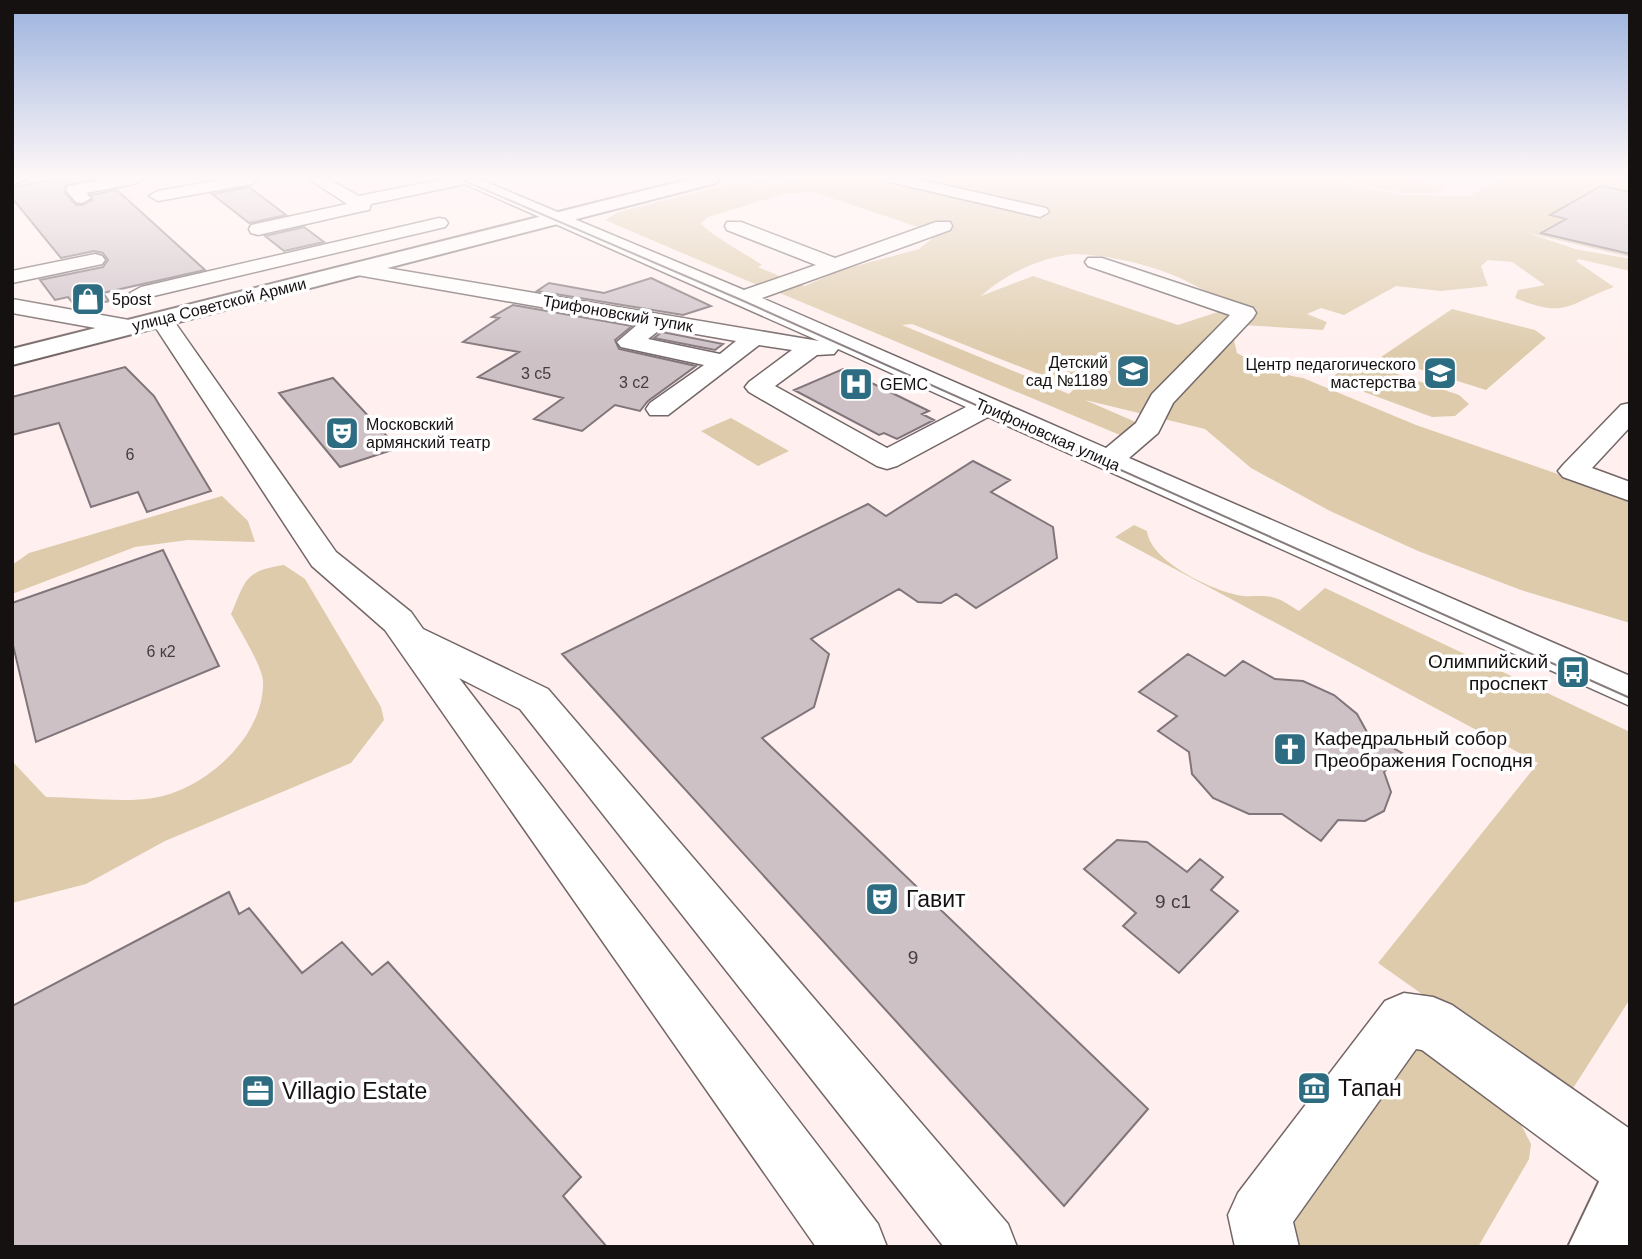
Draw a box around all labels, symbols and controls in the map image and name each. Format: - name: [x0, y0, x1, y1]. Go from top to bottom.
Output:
- street label: улица Советской Армии: [130, 275, 308, 334]
- shop icon: 5post: [69, 280, 107, 318]
- place label: 5post: [112, 291, 152, 308]
- street label: Трифоновский тупик: [541, 292, 695, 335]
- school or university icon: Детский сад №1189: [1114, 352, 1152, 390]
- place label: Детский сад №1189: [1026, 354, 1108, 389]
- school or university icon: Центр педагогического мастерства: [1421, 354, 1459, 392]
- place label: Центр педагогического мастерства: [1245, 356, 1416, 391]
- house number: 3 с5: [521, 365, 551, 382]
- hospital icon: GEMC: [837, 365, 875, 403]
- house number: 3 с2: [619, 374, 649, 391]
- place label: GEMC: [880, 376, 928, 393]
- street label: Трифоновская улица: [973, 395, 1123, 474]
- theatre icon: Московский армянский театр: [323, 414, 361, 452]
- place label: Московский армянский театр: [366, 416, 491, 451]
- house number: 6: [126, 446, 135, 463]
- house number: 6 к2: [146, 643, 176, 660]
- place label: Олимпийский проспект: [1428, 651, 1548, 694]
- bus stop icon: Олимпийский проспект: [1554, 653, 1592, 691]
- place label: Кафедральный собор Преображения Господня: [1314, 728, 1533, 771]
- church icon: Кафедральный собор Преображения Господня: [1271, 730, 1309, 768]
- theatre icon: Гавит: [863, 880, 901, 918]
- place label: Гавит: [906, 886, 966, 912]
- house number: 9 c1: [1155, 891, 1191, 912]
- house number: 9: [908, 947, 918, 968]
- museum icon: Тапан: [1295, 1069, 1333, 1107]
- office icon: Villagio Estate: [239, 1072, 277, 1110]
- place label: Тапан: [1338, 1075, 1402, 1101]
- place label: Villagio Estate: [282, 1078, 427, 1104]

